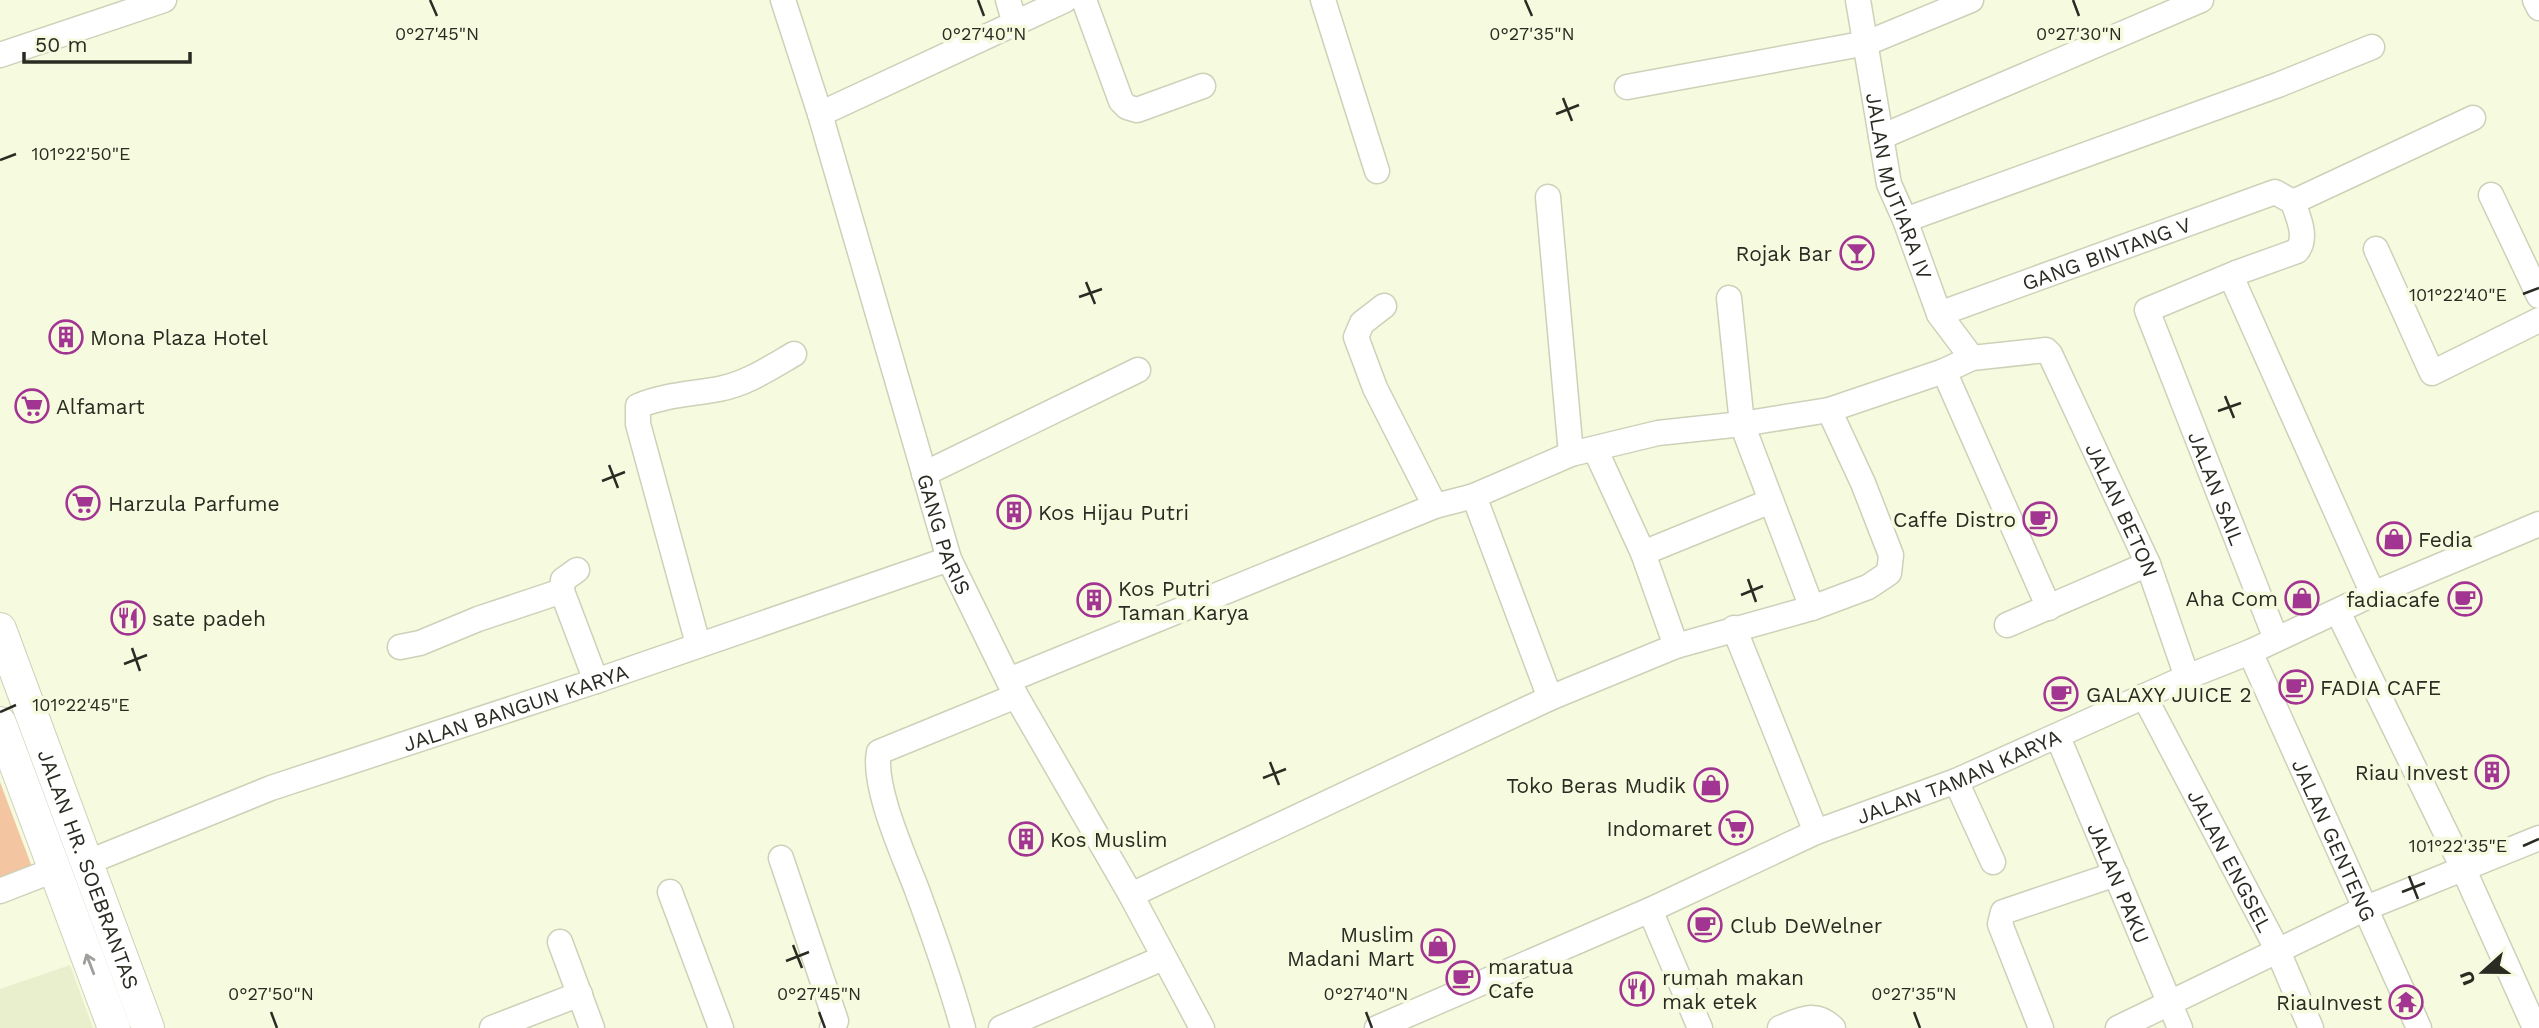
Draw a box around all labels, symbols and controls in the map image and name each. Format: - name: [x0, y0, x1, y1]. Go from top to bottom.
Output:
- scale bar: [24, 21, 191, 65]
- text: 0°27'45"N: [395, 23, 479, 44]
- text: 0°27'40"N: [942, 23, 1026, 44]
- text: 0°27'35"N: [1489, 23, 1575, 44]
- text: 0°27'30"N: [2036, 23, 2122, 44]
- text: 50 m: [35, 32, 87, 57]
- street label: JALAN MUTIARA IV: [1861, 91, 1938, 283]
- text: 101°22'50"E: [31, 143, 131, 164]
- street label: GANG BINTANG V: [2019, 211, 2194, 295]
- bar icon: Rojak Bar: [1838, 234, 1876, 272]
- place label: Rojak Bar: [1736, 241, 1832, 266]
- text: 101°22'40"E: [2409, 284, 2507, 305]
- building icon: Mona Plaza Hotel: [47, 318, 85, 356]
- place label: Mona Plaza Hotel: [90, 325, 268, 350]
- supermarket icon: Alfamart: [13, 387, 51, 425]
- place label: Alfamart: [56, 394, 145, 419]
- street label: JALAN SAIL: [2183, 428, 2250, 549]
- street label: JALAN BETON: [2081, 439, 2164, 580]
- street label: GANG PARIS: [912, 471, 977, 599]
- supermarket icon: Harzula Parfume: [64, 484, 102, 522]
- place label: Harzula Parfume: [108, 491, 280, 516]
- building icon: Kos Hijau Putri: [995, 493, 1033, 531]
- place label: Kos Hijau Putri: [1038, 500, 1189, 525]
- cafe icon: Caffe Distro: [2021, 500, 2059, 538]
- place label: Caffe Distro: [1893, 507, 2016, 532]
- shop icon: Fedia: [2375, 520, 2413, 558]
- place label: Fedia: [2418, 527, 2473, 552]
- place label: Kos Putri Taman Karya: [1118, 576, 1249, 625]
- shop icon: Aha Com: [2283, 579, 2321, 617]
- cafe icon: fadiacafe: [2446, 580, 2484, 618]
- building icon: Kos Putri Taman Karya: [1075, 581, 1113, 619]
- place label: Aha Com: [2186, 586, 2278, 611]
- place label: fadiacafe: [2346, 587, 2440, 612]
- restaurant icon: sate padeh: [109, 599, 147, 637]
- place label: sate padeh: [152, 606, 266, 631]
- street label: JALAN BANGUN KARYA: [400, 658, 631, 756]
- cafe icon: FADIA CAFE: [2277, 668, 2315, 706]
- cafe icon: GALAXY JUICE 2: [2042, 675, 2080, 713]
- place label: FADIA CAFE: [2320, 675, 2441, 700]
- place label: GALAXY JUICE 2: [2086, 682, 2252, 707]
- text: 101°22'45"E: [32, 694, 130, 715]
- street label: JALAN TAMAN KARYA: [1853, 723, 2065, 829]
- street label: JALAN HR. SOEBRANTAS: [33, 746, 145, 992]
- building icon: Riau Invest: [2473, 753, 2511, 791]
- street label: JALAN GENTENG: [2287, 755, 2382, 925]
- place label: Riau Invest: [2355, 760, 2468, 785]
- shop icon: Toko Beras Mudik: [1692, 766, 1730, 804]
- place label: Toko Beras Mudik: [1506, 773, 1686, 798]
- street label: JALAN ENGSEL: [2183, 785, 2278, 936]
- supermarket icon: Indomaret: [1717, 809, 1755, 847]
- place label: Indomaret: [1606, 816, 1712, 841]
- street label: JALAN PAKU: [2083, 819, 2155, 947]
- building icon: Kos Muslim: [1007, 820, 1045, 858]
- place label: Kos Muslim: [1050, 827, 1168, 852]
- text: 101°22'35"E: [2409, 835, 2507, 856]
- cafe icon: Club DeWelner: [1686, 906, 1724, 944]
- place label: Club DeWelner: [1730, 913, 1883, 938]
- place label: Muslim Madani Mart: [1287, 922, 1414, 971]
- shop icon: Muslim Madani Mart: [1419, 927, 1457, 965]
- north arrow: [2448, 937, 2518, 1007]
- one-way arrow: [83, 954, 95, 976]
- place label: maratua Cafe: [1488, 954, 1573, 1003]
- cafe icon: maratua Cafe: [1444, 959, 1482, 997]
- place label: rumah makan mak etek: [1662, 965, 1804, 1014]
- text: U: [2454, 967, 2481, 988]
- restaurant icon: rumah makan mak etek: [1618, 970, 1656, 1008]
- text: 0°27'50"N: [228, 983, 314, 1004]
- text: 0°27'45"N: [777, 983, 861, 1004]
- text: 0°27'40"N: [1324, 983, 1408, 1004]
- text: 0°27'35"N: [1871, 983, 1957, 1004]
- temple icon: RiauInvest: [2387, 983, 2425, 1021]
- place label: RiauInvest: [2276, 990, 2382, 1015]

